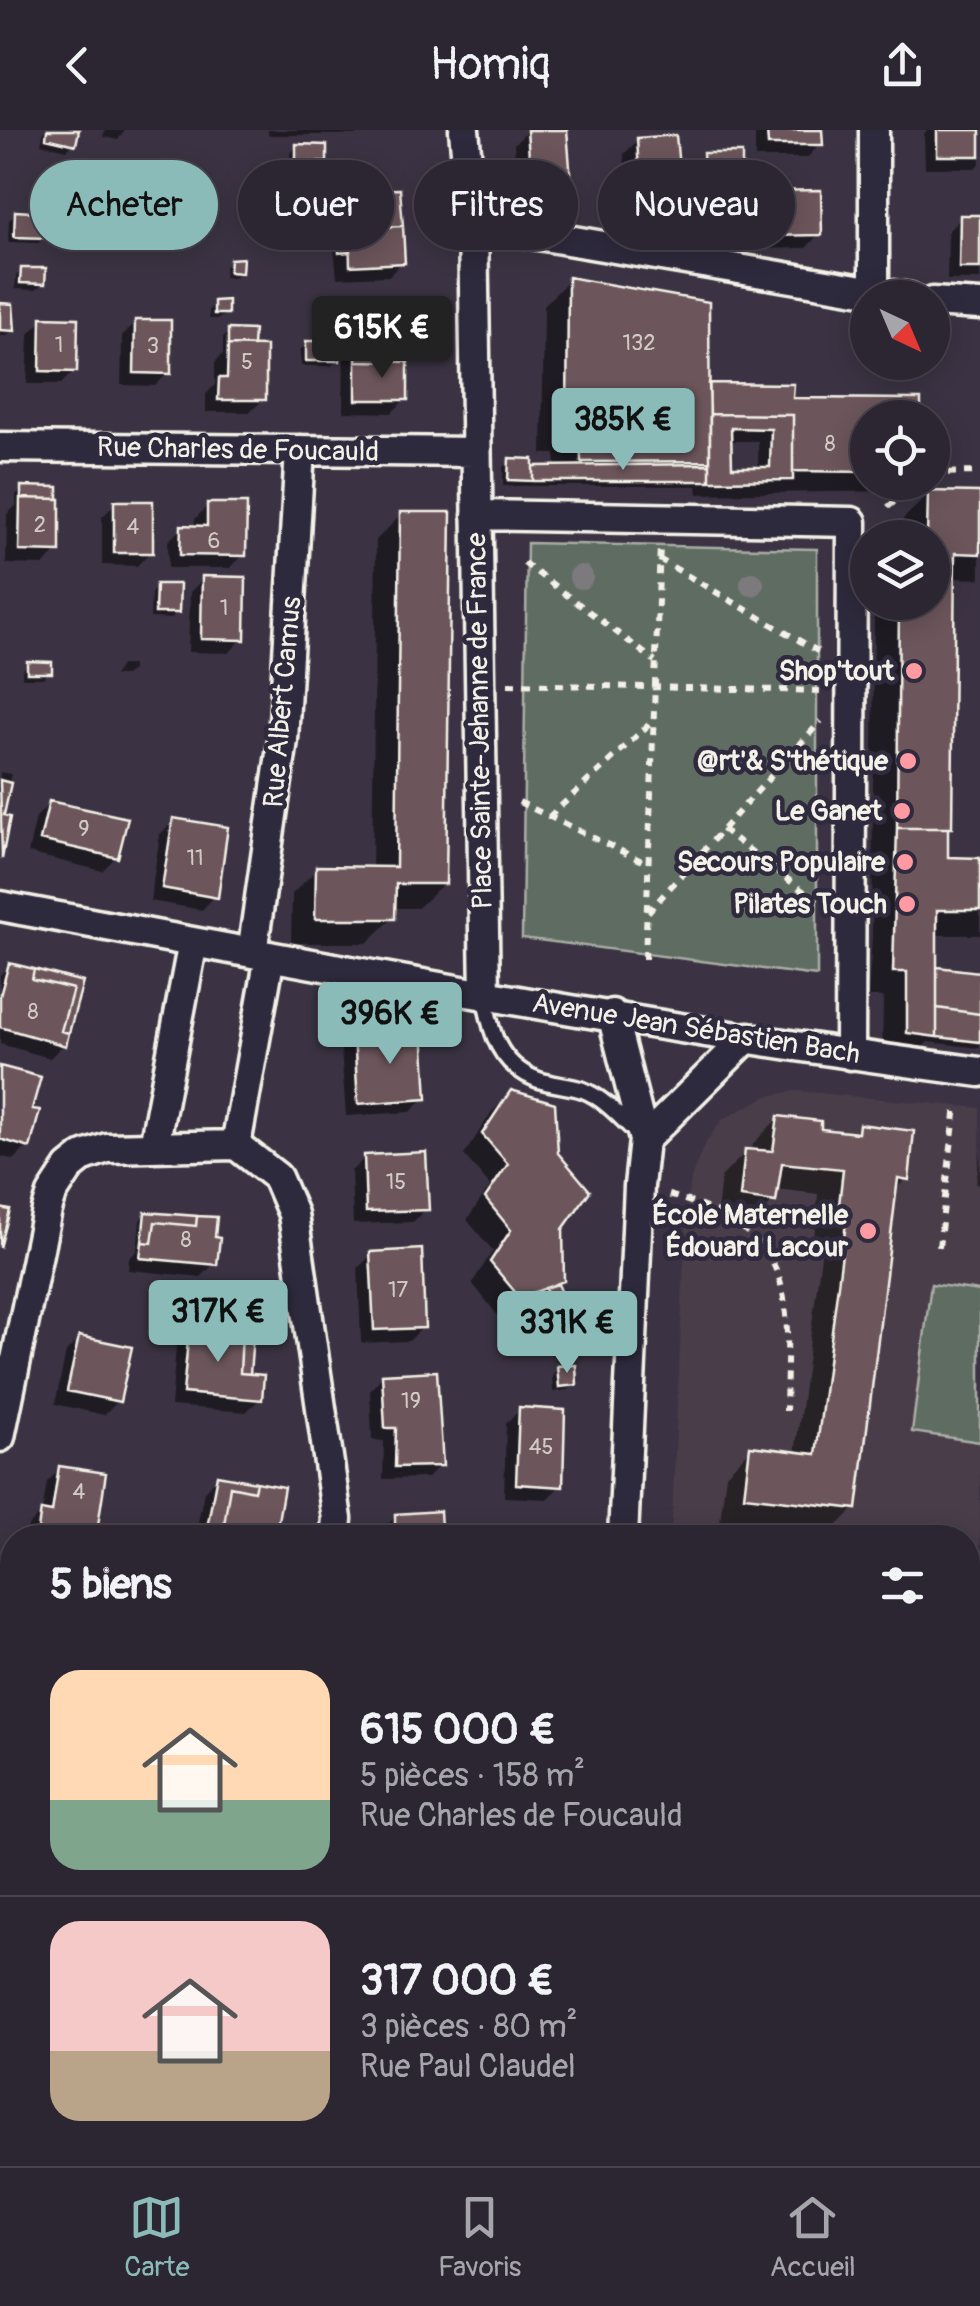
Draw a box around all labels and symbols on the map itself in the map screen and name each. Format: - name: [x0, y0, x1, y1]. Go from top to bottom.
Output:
- north arrow: [850, 280, 950, 380]
- pin: 615K €: [301, 296, 463, 381]
- house number: 132: [622, 329, 656, 357]
- house number: 1: [55, 331, 63, 359]
- house number: 3: [147, 332, 159, 360]
- house number: 5: [241, 348, 253, 376]
- pin: 385K €: [542, 388, 704, 473]
- street label: Rue Charles de Foucauld: [97, 430, 379, 470]
- house number: 8: [824, 430, 836, 458]
- house number: 2: [34, 511, 46, 539]
- house number: 4: [127, 513, 140, 541]
- house number: 6: [208, 527, 220, 555]
- street label: Place Sainte-Jehanne de France: [459, 532, 501, 910]
- house number: 1: [220, 594, 228, 622]
- street label: Rue Albert Camus: [256, 595, 310, 809]
- place label: Shop'tout: [779, 654, 895, 689]
- marker: Shop'tout: [903, 660, 925, 682]
- place label: @rt'& S'thétique: [697, 744, 889, 779]
- marker: @rt'& S'thétique: [897, 750, 919, 772]
- place label: Le Ganet: [775, 794, 883, 829]
- marker: Le Ganet: [891, 800, 913, 822]
- house number: 9: [78, 815, 90, 843]
- house number: 11: [186, 844, 204, 872]
- place label: Secours Populaire: [677, 845, 886, 880]
- marker: Secours Populaire: [894, 851, 916, 873]
- place label: Pilates Touch: [733, 887, 887, 922]
- marker: Pilates Touch: [896, 893, 918, 915]
- pin: 396K €: [309, 982, 471, 1067]
- street label: Avenue Jean Sébastien Bach: [529, 986, 863, 1072]
- house number: 8: [27, 998, 39, 1026]
- house number: 15: [386, 1168, 406, 1196]
- place label: École Maternelle Édouard Lacour: [652, 1198, 849, 1265]
- marker: École Maternelle Édouard Lacour: [857, 1220, 879, 1242]
- house number: 8: [180, 1226, 192, 1254]
- house number: 17: [388, 1276, 408, 1304]
- pin: 317K €: [137, 1280, 299, 1365]
- pin: 331K €: [486, 1291, 648, 1376]
- house number: 19: [401, 1387, 421, 1415]
- house number: 45: [529, 1433, 553, 1461]
- house number: 4: [73, 1478, 86, 1506]

